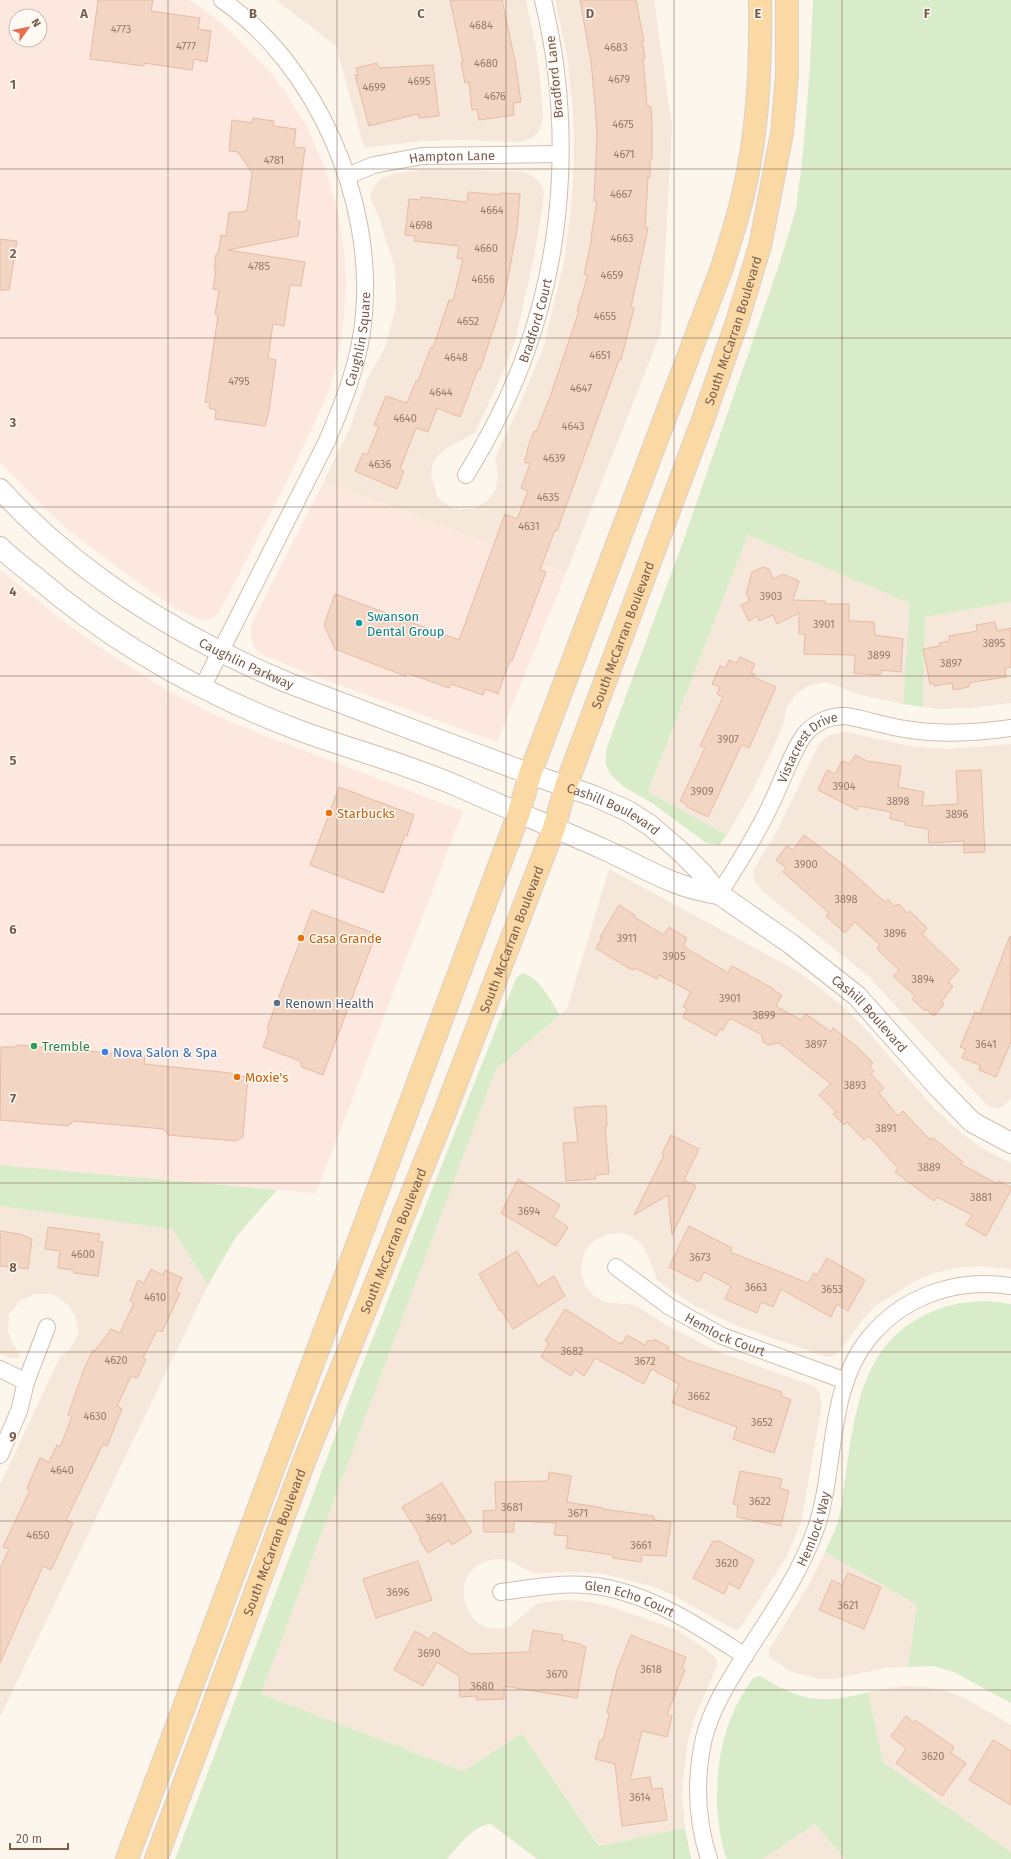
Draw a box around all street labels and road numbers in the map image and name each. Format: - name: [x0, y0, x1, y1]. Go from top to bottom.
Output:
- street label: Bradford Lane: [543, 35, 566, 119]
- street label: Hampton Lane: [408, 148, 495, 166]
- street label: South McCarran Boulevard: [702, 254, 765, 407]
- street label: Bradford Court: [516, 277, 555, 365]
- street label: Caughlin Square: [342, 292, 373, 388]
- street label: South McCarran Boulevard: [589, 560, 657, 711]
- street label: Caughlin Parkway: [196, 635, 296, 692]
- street label: Vistacrest Drive: [775, 709, 839, 785]
- street label: Cashill Boulevard: [565, 780, 663, 838]
- street label: South McCarran Boulevard: [477, 864, 547, 1015]
- street label: Cashill Boulevard: [829, 972, 910, 1055]
- street label: South McCarran Boulevard: [357, 1166, 430, 1316]
- street label: Hemlock Court: [682, 1310, 768, 1359]
- street label: South McCarran Boulevard: [240, 1467, 309, 1618]
- street label: Hemlock Way: [794, 1490, 833, 1569]
- street label: Glen Echo Court: [584, 1578, 677, 1620]

